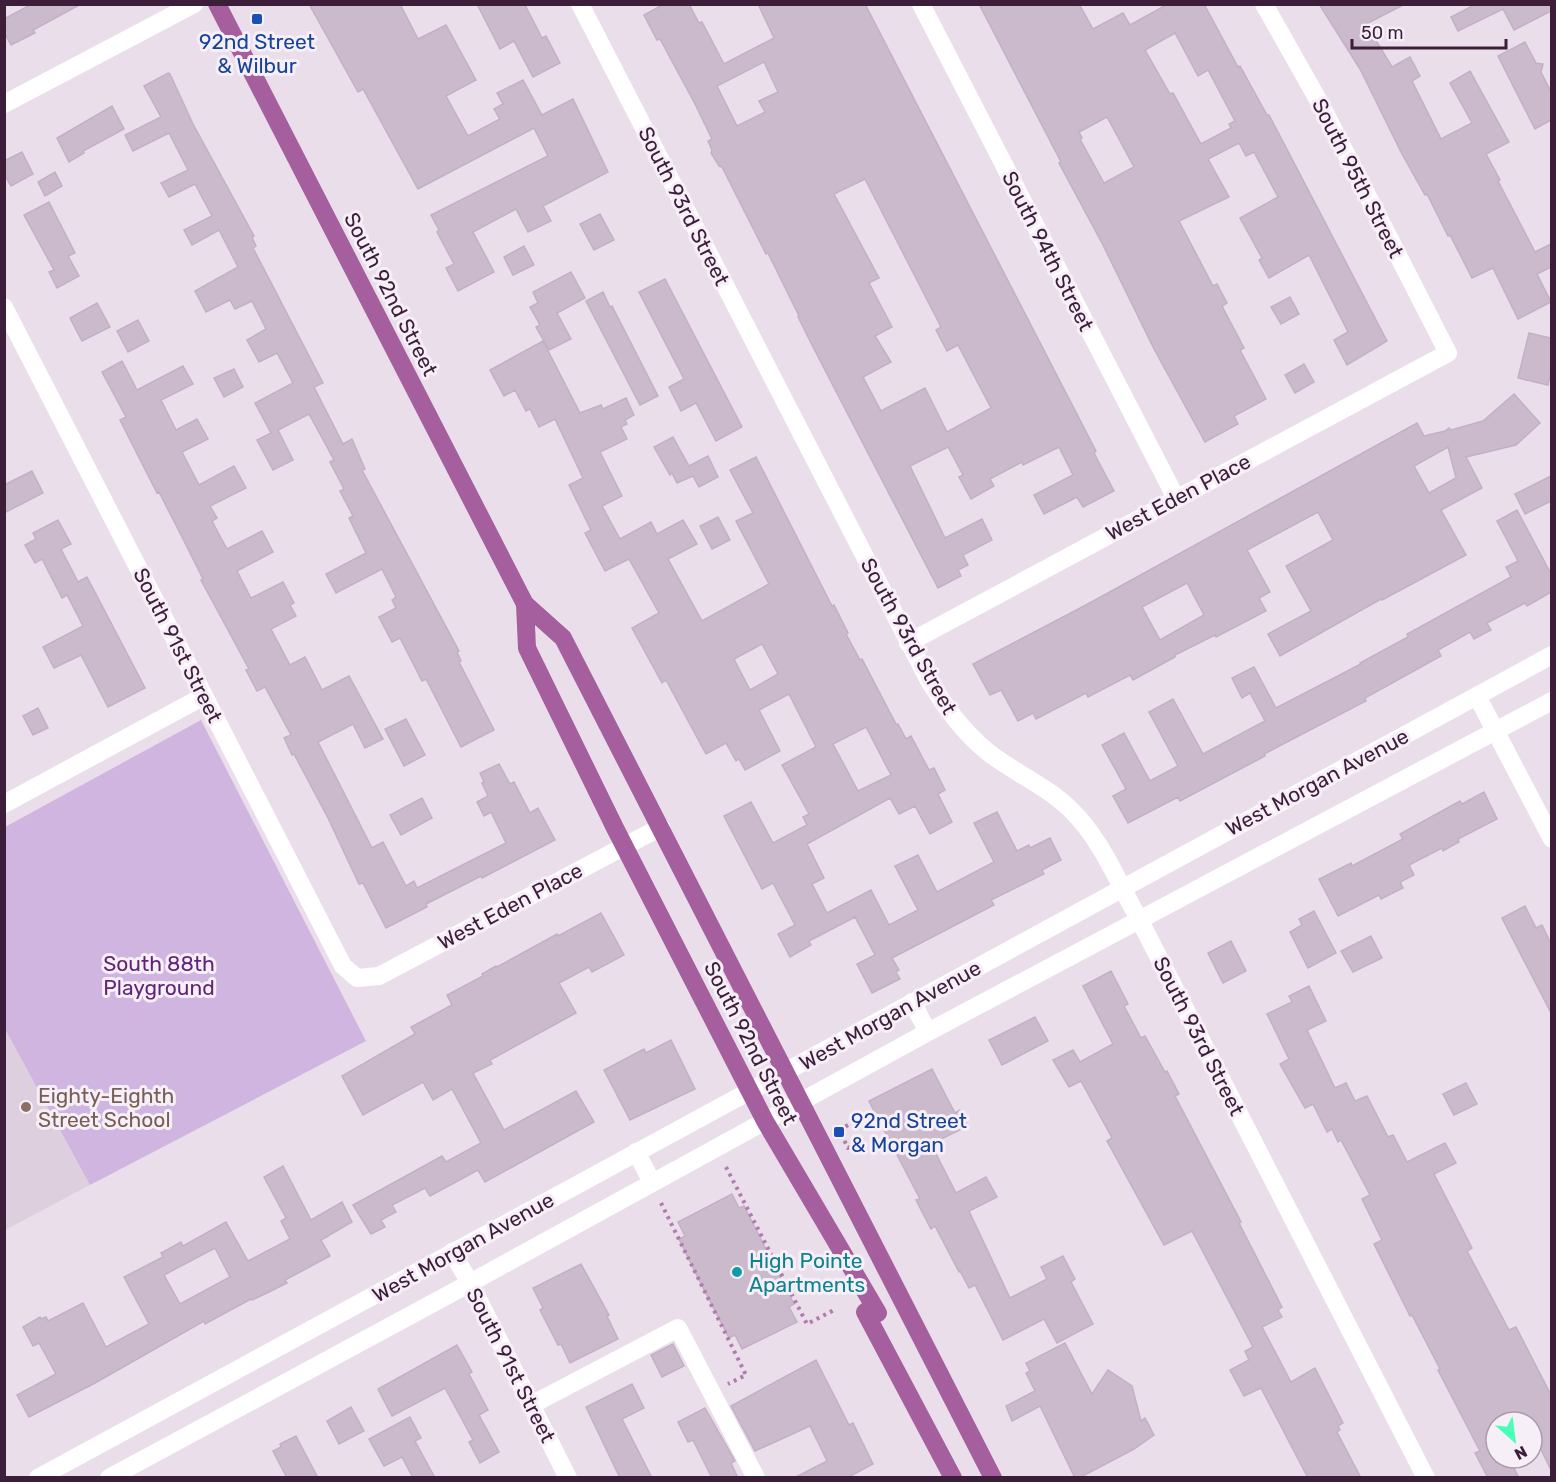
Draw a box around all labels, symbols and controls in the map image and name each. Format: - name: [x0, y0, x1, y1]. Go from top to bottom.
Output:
- marker: 92nd Street & Wilbur: [250, 12, 264, 26]
- scale bar: [1352, 12, 1506, 50]
- text: 50 m: [1361, 22, 1404, 44]
- place label: 92nd Street & Wilbur: [199, 29, 315, 78]
- street label: South 95th Street: [1307, 94, 1409, 262]
- street label: South 93rd Street: [633, 122, 735, 290]
- street label: South 94th Street: [997, 167, 1099, 335]
- street label: South 92nd Street: [339, 208, 443, 380]
- street label: West Eden Place: [1101, 448, 1255, 546]
- street label: South 93rd Street: [856, 554, 962, 718]
- street label: South 91st Street: [128, 564, 228, 726]
- street label: West Morgan Avenue: [1221, 723, 1413, 841]
- street label: West Eden Place: [433, 857, 587, 955]
- park label: South 88th Playground: [103, 951, 215, 1000]
- street label: South 93rd Street: [1148, 952, 1250, 1120]
- street label: West Morgan Avenue: [795, 955, 985, 1075]
- street label: South 92nd Street: [699, 957, 803, 1129]
- place label: Eighty-Eighth Street School: [38, 1083, 174, 1132]
- marker: Eighty-Eighth Street School: [19, 1100, 33, 1114]
- place label: 92nd Street & Morgan: [851, 1108, 967, 1157]
- marker: 92nd Street & Morgan: [832, 1125, 846, 1139]
- street label: West Morgan Avenue: [368, 1187, 558, 1307]
- place label: High Pointe Apartments: [749, 1248, 865, 1297]
- marker: High Pointe Apartments: [730, 1265, 744, 1279]
- street label: South 91st Street: [461, 1284, 561, 1446]
- north arrow: [1484, 1410, 1544, 1470]
- text: N: [1511, 1442, 1530, 1464]

